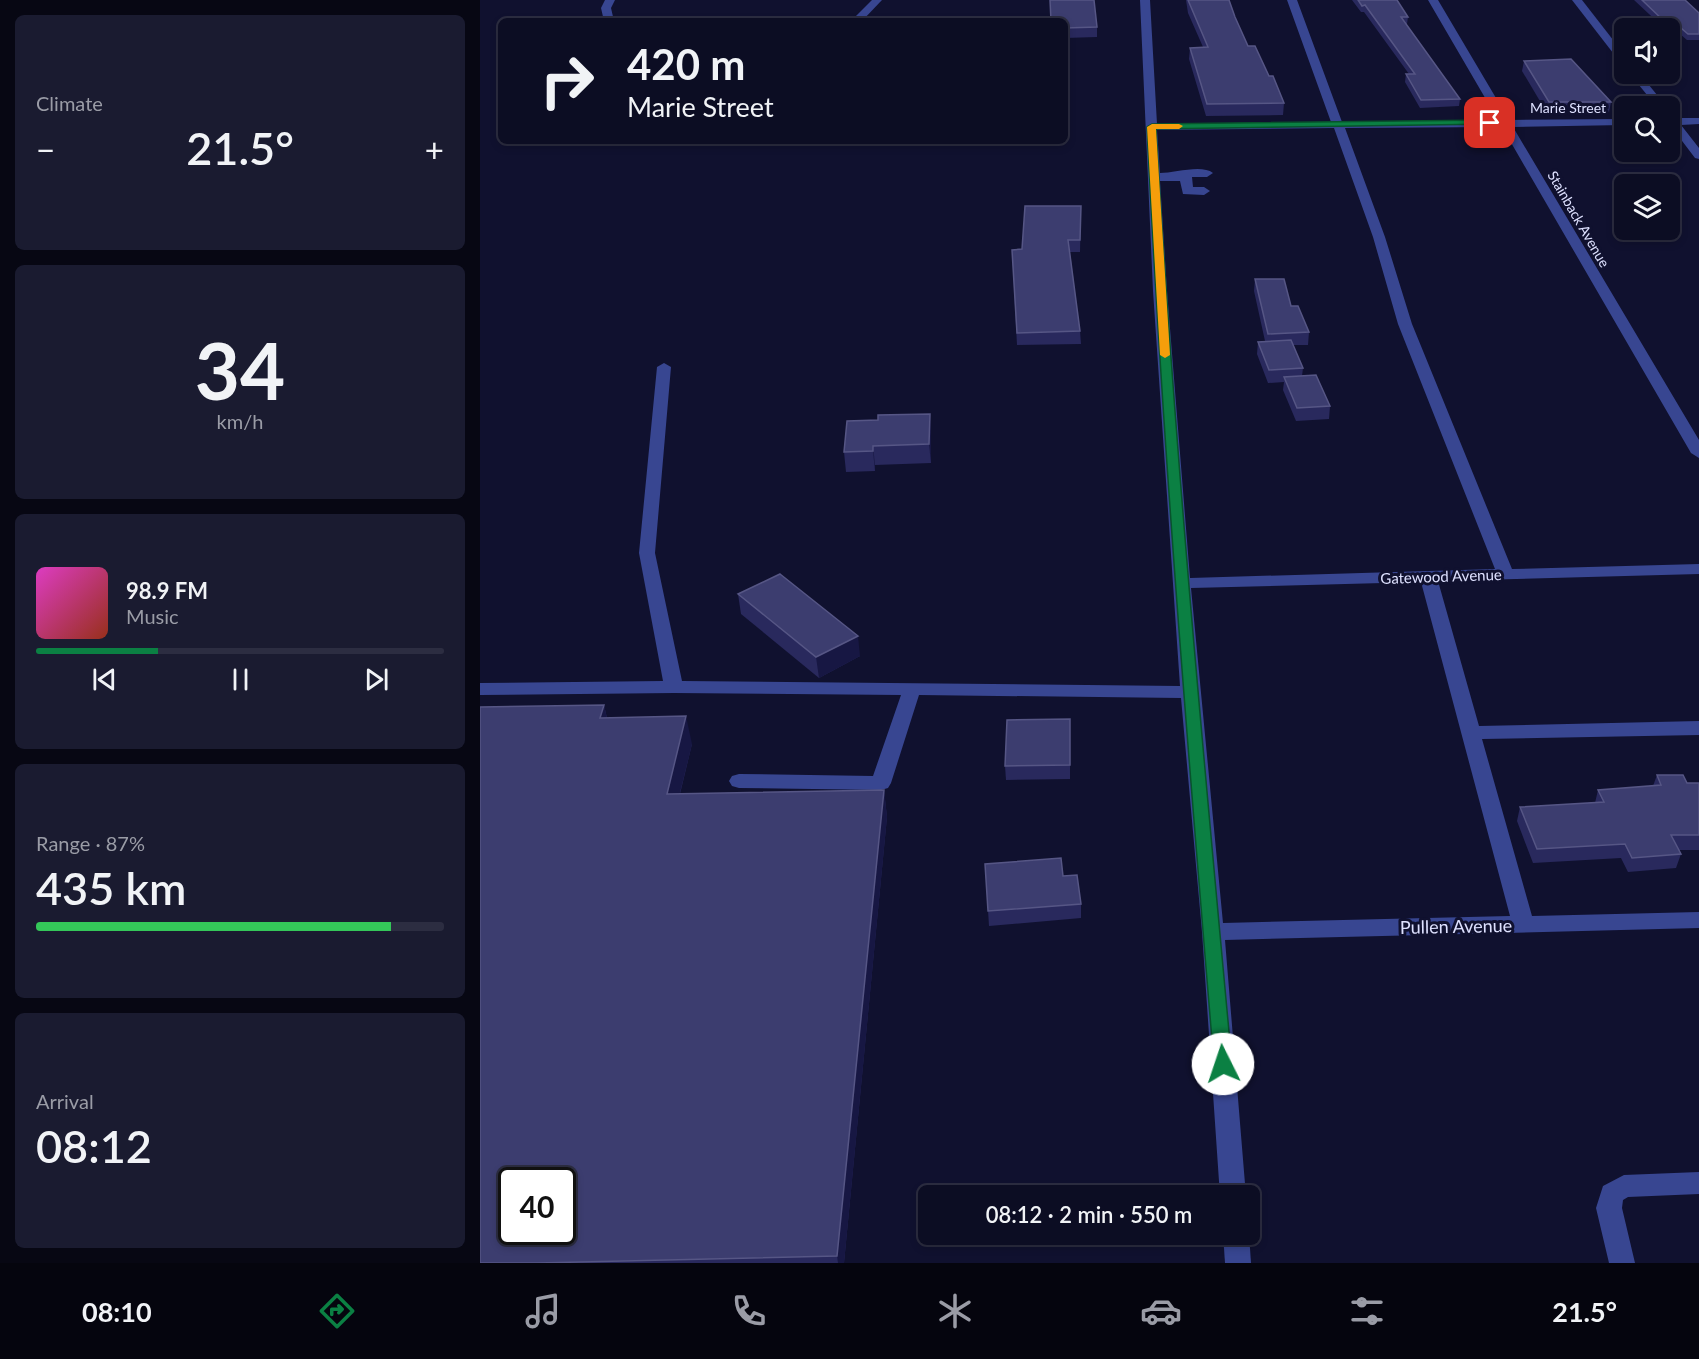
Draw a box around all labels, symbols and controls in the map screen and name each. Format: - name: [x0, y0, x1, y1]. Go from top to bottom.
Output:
- map controls: [1614, 18, 1680, 240]
- button: sound: [1614, 18, 1680, 84]
- text: 420 m: [627, 39, 745, 89]
- icon: right: [528, 42, 606, 120]
- text: Marie Street: [627, 90, 774, 123]
- text: Climate: [36, 91, 103, 115]
- button: search: [1614, 96, 1680, 162]
- pin: [1464, 97, 1515, 148]
- street label: Marie Street: [1530, 99, 1606, 116]
- icon: arrive: [1473, 106, 1506, 139]
- text: 21.5°: [186, 121, 294, 175]
- text: −: [36, 129, 55, 169]
- text: +: [425, 129, 444, 169]
- street label: Stainback Avenue: [1545, 168, 1613, 270]
- button: layers: [1614, 174, 1680, 240]
- text: 34: [195, 323, 285, 417]
- text: km/h: [217, 409, 263, 433]
- street label: Gatewood Avenue: [1380, 565, 1502, 587]
- text: 98.9 FM: [126, 577, 208, 604]
- text: Music: [126, 604, 179, 628]
- icon: previous: [88, 663, 121, 696]
- icon: pause: [224, 663, 257, 696]
- icon: next: [360, 663, 393, 696]
- text: Range · 87%: [36, 831, 145, 855]
- text: 435 km: [36, 861, 186, 915]
- street label: Pullen Avenue: [1400, 914, 1512, 938]
- position arrow: [1191, 1032, 1255, 1096]
- text: Arrival: [36, 1089, 94, 1113]
- text: 08:12: [36, 1119, 152, 1173]
- speed limit sign: 40: [498, 1167, 576, 1245]
- text: 08:12 · 2 min · 550 m: [986, 1201, 1192, 1228]
- icon: directions: [316, 1290, 358, 1332]
- icon: music: [522, 1290, 564, 1332]
- icon: phone: [728, 1290, 770, 1332]
- icon: climate: [934, 1290, 976, 1332]
- icon: car: [1140, 1290, 1182, 1332]
- icon: filters: [1346, 1290, 1388, 1332]
- text: 08:10: [82, 1295, 152, 1328]
- text: 21.5°: [1552, 1295, 1617, 1328]

